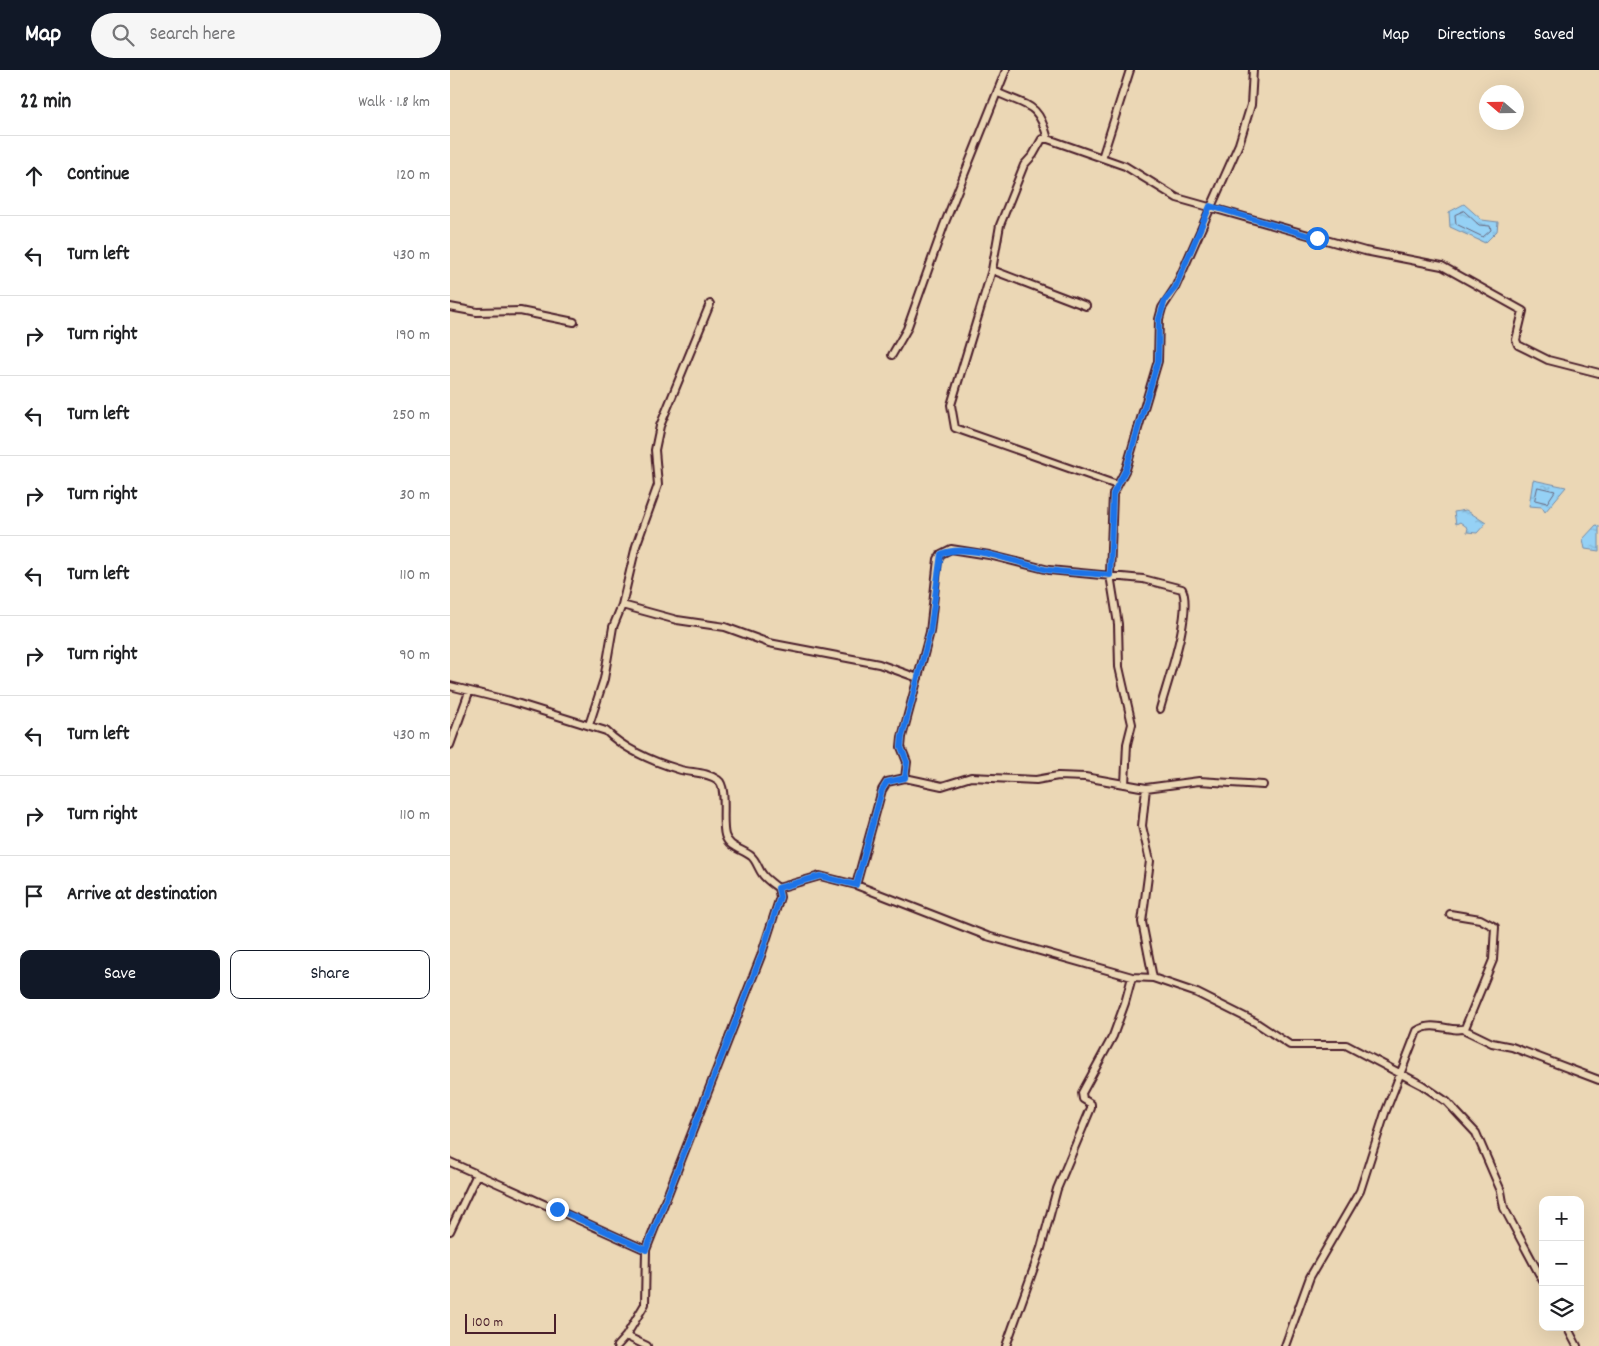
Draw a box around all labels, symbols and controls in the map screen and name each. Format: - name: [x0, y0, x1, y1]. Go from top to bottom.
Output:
- search box: [91, 13, 441, 58]
- text: Map: [25, 18, 61, 52]
- icon: search: [109, 21, 137, 49]
- text: Search here: [149, 22, 235, 49]
- text: Map: [1382, 23, 1409, 48]
- text: Directions: [1437, 23, 1506, 48]
- text: Saved: [1534, 23, 1574, 48]
- north arrow: [1479, 85, 1524, 130]
- text: 22 min: [20, 88, 71, 118]
- text: Walk · 1.8 km: [358, 91, 430, 114]
- icon: ahead: [20, 162, 48, 190]
- text: Continue: [67, 162, 129, 189]
- text: 120 m: [396, 164, 430, 187]
- route start: [1306, 227, 1329, 250]
- icon: left: [20, 242, 48, 270]
- text: Turn left: [67, 242, 130, 269]
- text: 430 m: [393, 244, 430, 267]
- icon: right: [20, 322, 48, 350]
- text: Turn right: [67, 322, 138, 349]
- text: 190 m: [396, 324, 430, 347]
- icon: left: [20, 402, 48, 430]
- text: Turn left: [67, 402, 130, 429]
- text: 250 m: [392, 404, 430, 427]
- icon: right: [20, 482, 48, 510]
- text: Turn right: [67, 482, 138, 509]
- text: 30 m: [400, 484, 430, 507]
- icon: left: [20, 562, 48, 590]
- text: Turn left: [67, 562, 130, 589]
- text: 110 m: [400, 564, 430, 587]
- icon: right: [20, 642, 48, 670]
- text: Turn right: [67, 642, 138, 669]
- text: 90 m: [399, 644, 430, 667]
- icon: left: [20, 722, 48, 750]
- text: Turn left: [67, 722, 130, 749]
- text: 430 m: [393, 724, 430, 747]
- icon: right: [20, 802, 48, 830]
- text: Turn right: [67, 802, 138, 829]
- text: 110 m: [400, 804, 430, 827]
- icon: arrive: [20, 882, 48, 910]
- text: Arrive at destination: [67, 882, 217, 909]
- button: Save: [20, 950, 220, 999]
- button: Share: [230, 950, 430, 999]
- map controls: [1539, 1196, 1584, 1331]
- button: +: [1539, 1196, 1584, 1241]
- route end: [546, 1198, 569, 1221]
- button: −: [1539, 1241, 1584, 1286]
- button: layers: [1539, 1286, 1584, 1331]
- scale bar: [465, 1311, 556, 1334]
- text: 100 m: [472, 1313, 503, 1333]

